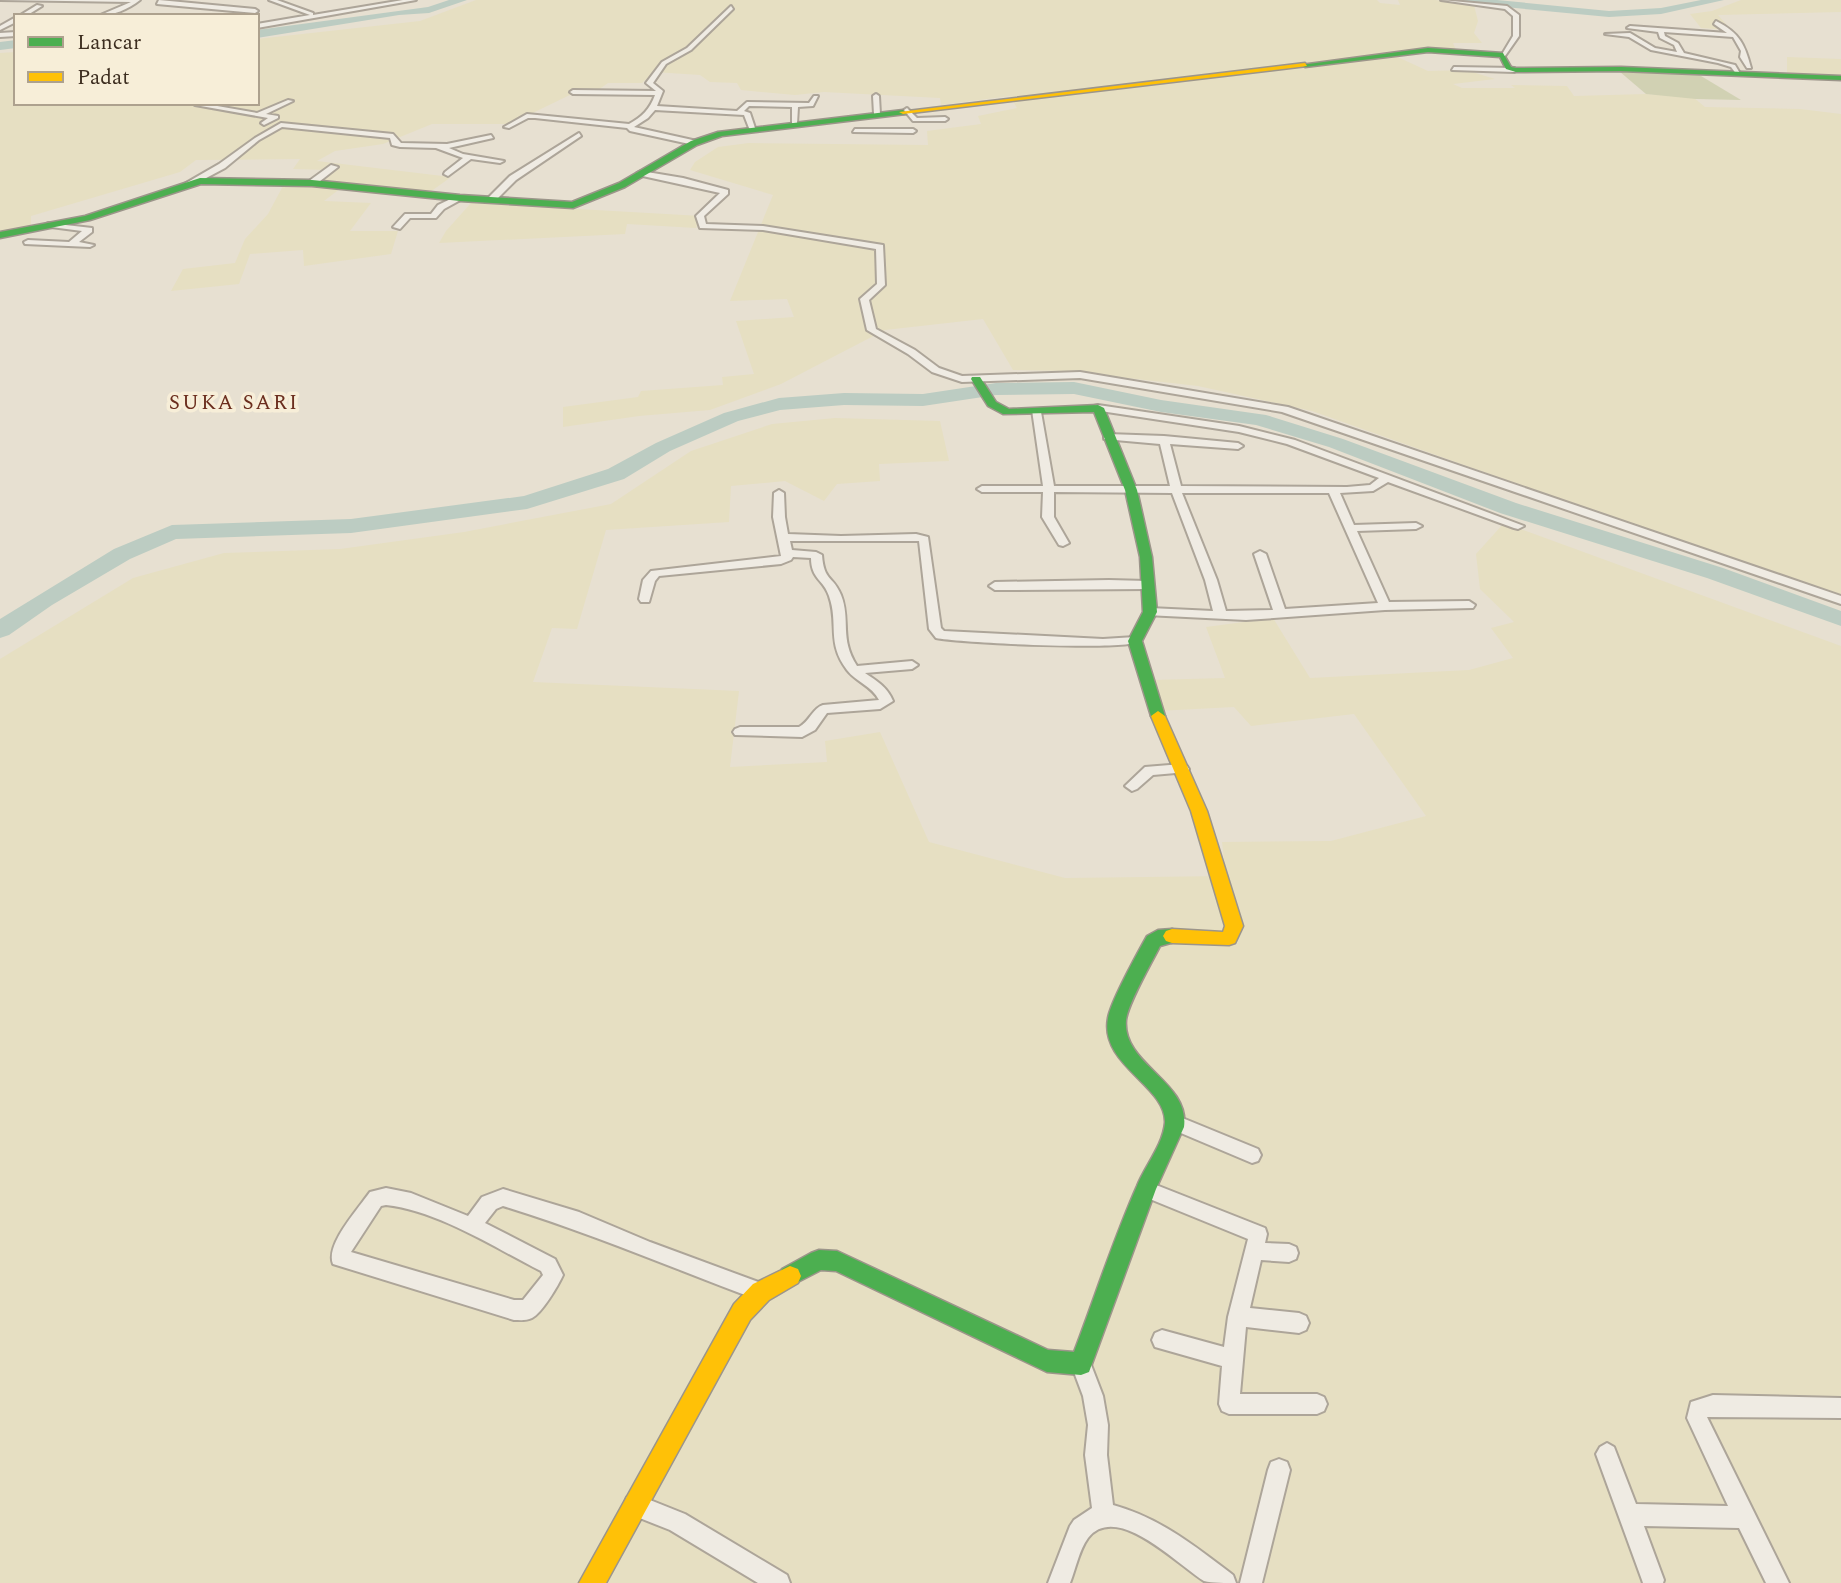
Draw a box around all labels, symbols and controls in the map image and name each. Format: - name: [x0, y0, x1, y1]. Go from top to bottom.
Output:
- legend: [14, 14, 259, 105]
- text: Lancar: [77, 27, 141, 59]
- text: Padat: [77, 62, 130, 94]
- district label: SUKA SARI: [169, 387, 299, 419]

